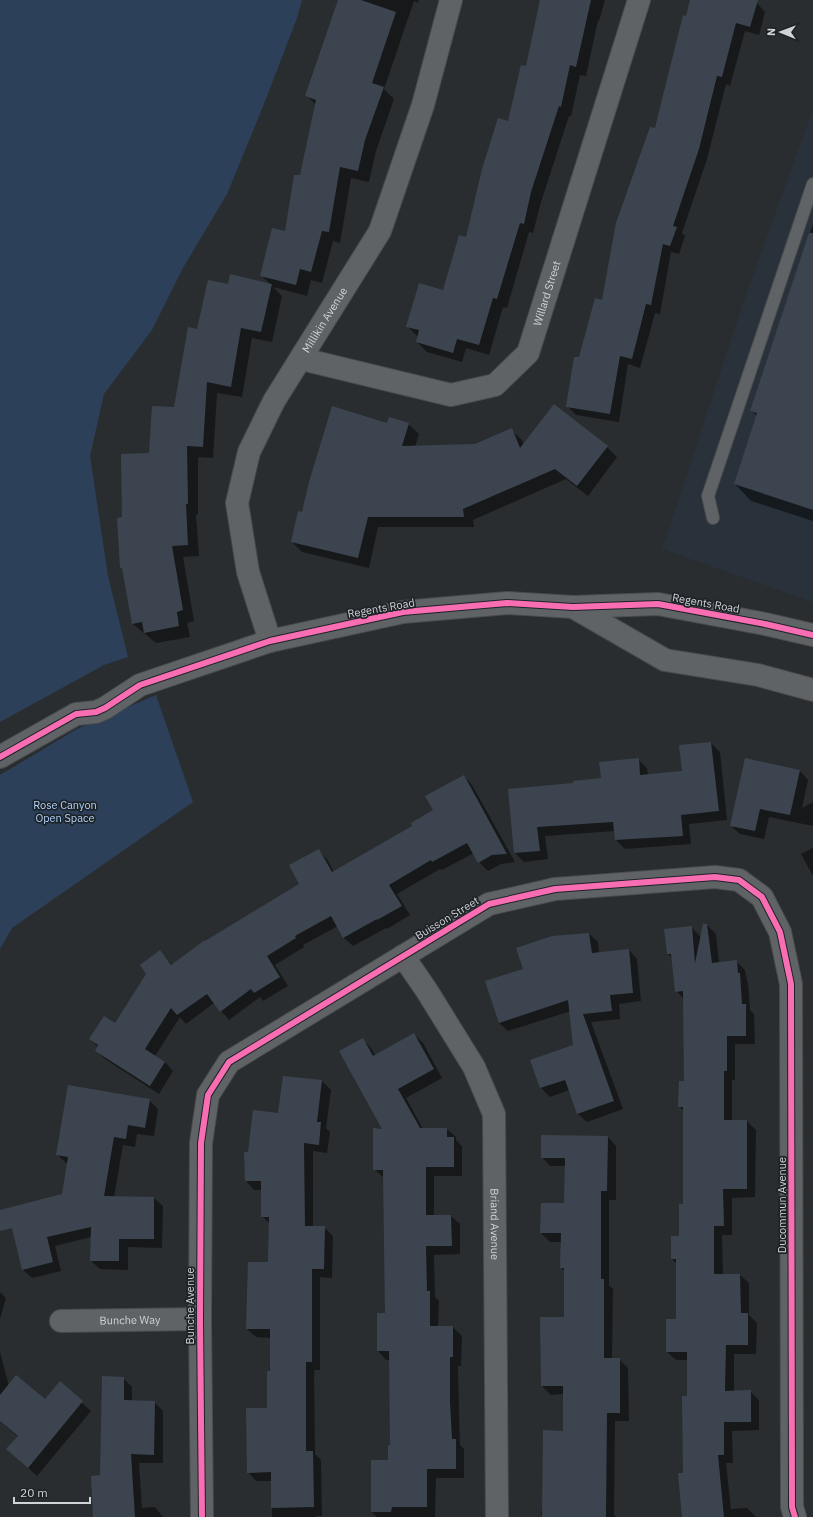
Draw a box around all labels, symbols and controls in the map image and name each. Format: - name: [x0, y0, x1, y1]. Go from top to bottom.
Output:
- north arrow: [761, 12, 801, 52]
- text: N: [764, 28, 778, 36]
- street label: Willard Street: [530, 259, 564, 328]
- street label: Millikin Avenue: [299, 285, 350, 355]
- street label: Regents Road: [671, 590, 741, 616]
- street label: Regents Road: [346, 595, 416, 621]
- park label: Rose Canyon Open Space: [33, 798, 97, 825]
- street label: Buisson Street: [413, 893, 482, 943]
- street label: Ducommun Avenue: [775, 1157, 789, 1253]
- street label: Briand Avenue: [488, 1188, 502, 1260]
- street label: Bunche Avenue: [183, 1268, 197, 1344]
- street label: Bunche Way: [99, 1313, 161, 1327]
- scale bar: [14, 1479, 90, 1505]
- text: 20 m: [20, 1485, 48, 1500]

